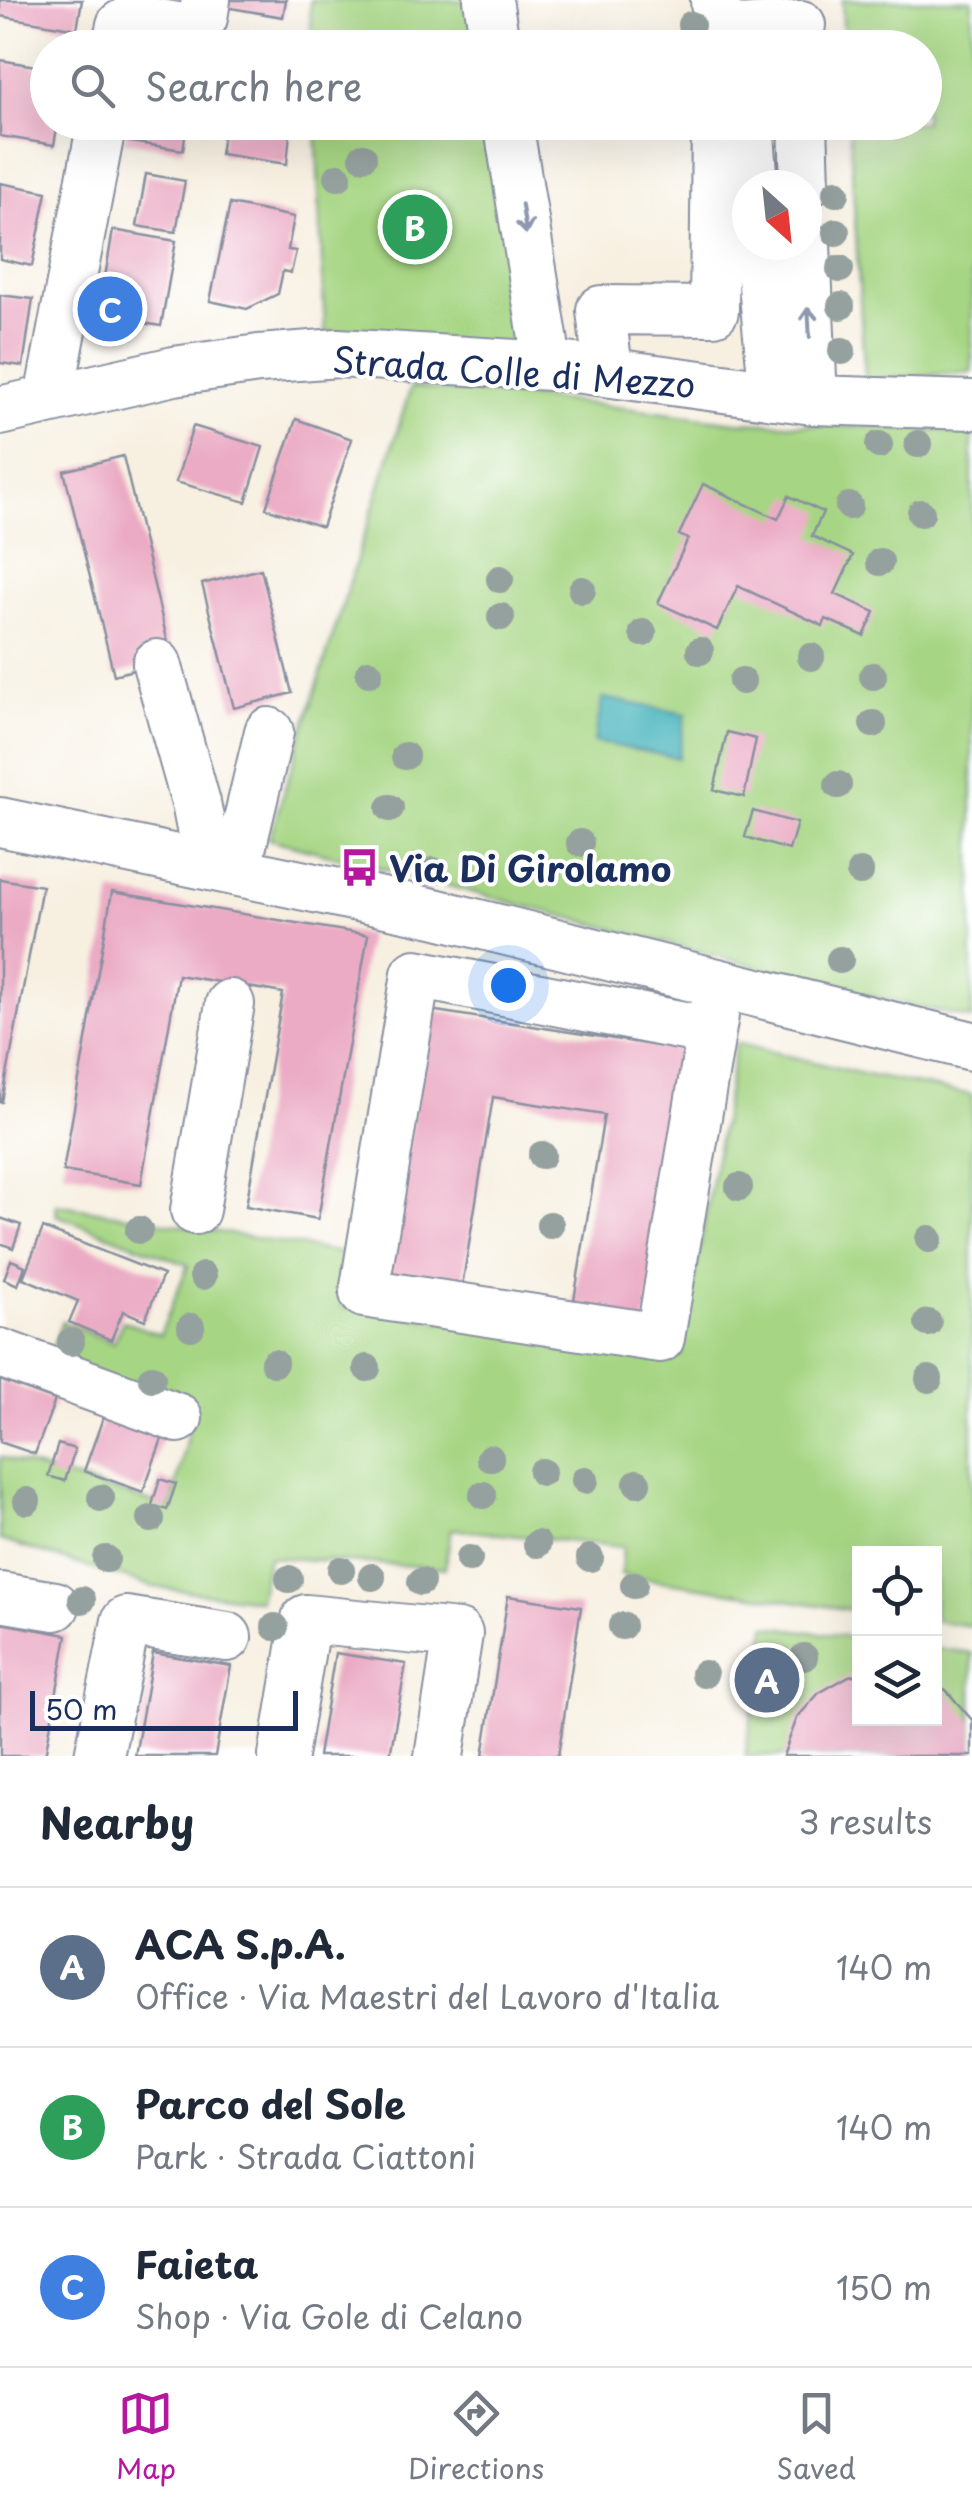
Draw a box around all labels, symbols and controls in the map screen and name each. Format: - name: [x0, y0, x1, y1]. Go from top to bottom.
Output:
- search box: [30, 30, 942, 140]
- text: Search here: [145, 57, 362, 114]
- icon: search: [65, 58, 120, 113]
- north arrow: [732, 170, 822, 260]
- pin: B: [382, 190, 448, 264]
- one-way arrow: [515, 202, 534, 234]
- pin: C: [78, 272, 142, 346]
- one-way arrow: [799, 307, 818, 339]
- street label: Strada Colle di Mezzo: [331, 332, 697, 410]
- place label: Via Di Girolamo: [389, 841, 671, 894]
- bus stop icon: Via Di Girolamo: [338, 846, 380, 888]
- your location: [483, 960, 534, 1011]
- map controls: [852, 1546, 942, 1726]
- button: locate: [852, 1546, 942, 1636]
- button: layers: [852, 1636, 942, 1726]
- pin: A: [734, 1642, 800, 1718]
- scale bar: [30, 1686, 298, 1730]
- text: 50 m: [45, 1687, 118, 1730]
- text: Nearby: [40, 1790, 194, 1853]
- text: 3 results: [798, 1797, 932, 1845]
- text: ACA S.p.A.: [135, 1915, 346, 1972]
- text: A: [60, 1943, 85, 1991]
- text: 140 m: [836, 1943, 932, 1991]
- text: Office · Via Maestri del Lavoro d'Italia: [135, 1972, 719, 2020]
- text: Parco del Sole: [135, 2075, 406, 2132]
- text: B: [62, 2103, 83, 2151]
- text: 140 m: [836, 2103, 932, 2151]
- text: Park · Strada Ciattoni: [135, 2132, 476, 2180]
- text: Faieta: [135, 2235, 258, 2292]
- text: C: [60, 2263, 85, 2311]
- text: 150 m: [836, 2263, 932, 2311]
- text: Shop · Via Gole di Celano: [135, 2292, 523, 2340]
- tab: Map: [116, 2386, 176, 2489]
- tab: Directions: [408, 2386, 544, 2489]
- tab: Saved: [776, 2386, 856, 2489]

